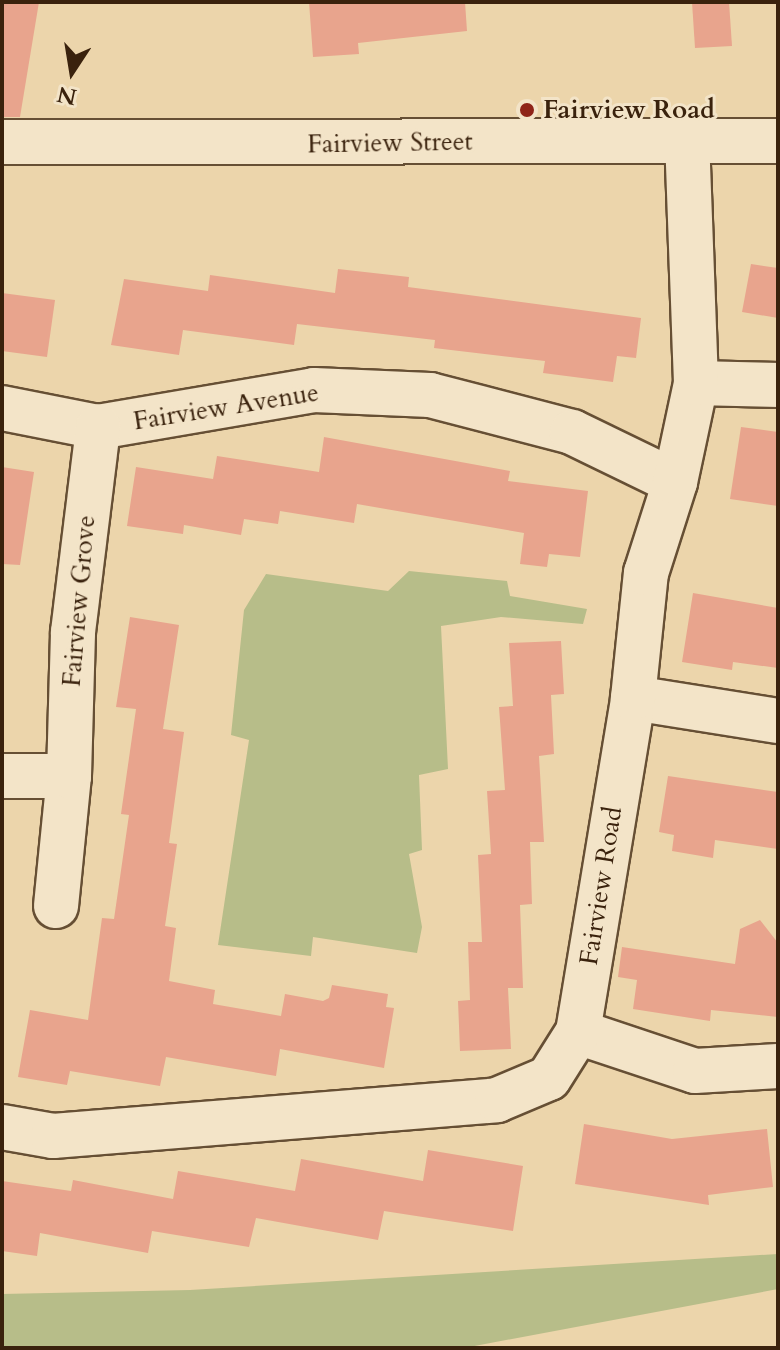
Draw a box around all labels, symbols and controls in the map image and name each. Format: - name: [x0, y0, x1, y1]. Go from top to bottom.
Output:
- north arrow: [32, 32, 112, 112]
- text: N: [55, 79, 79, 112]
- place label: Fairview Road: [543, 94, 715, 126]
- marker: Fairview Road: [518, 101, 536, 119]
- street label: Fairview Street: [307, 126, 473, 160]
- street label: Fairview Avenue: [131, 377, 321, 437]
- street label: Fairview Grove: [56, 514, 102, 688]
- street label: Fairview Road: [573, 805, 629, 967]

